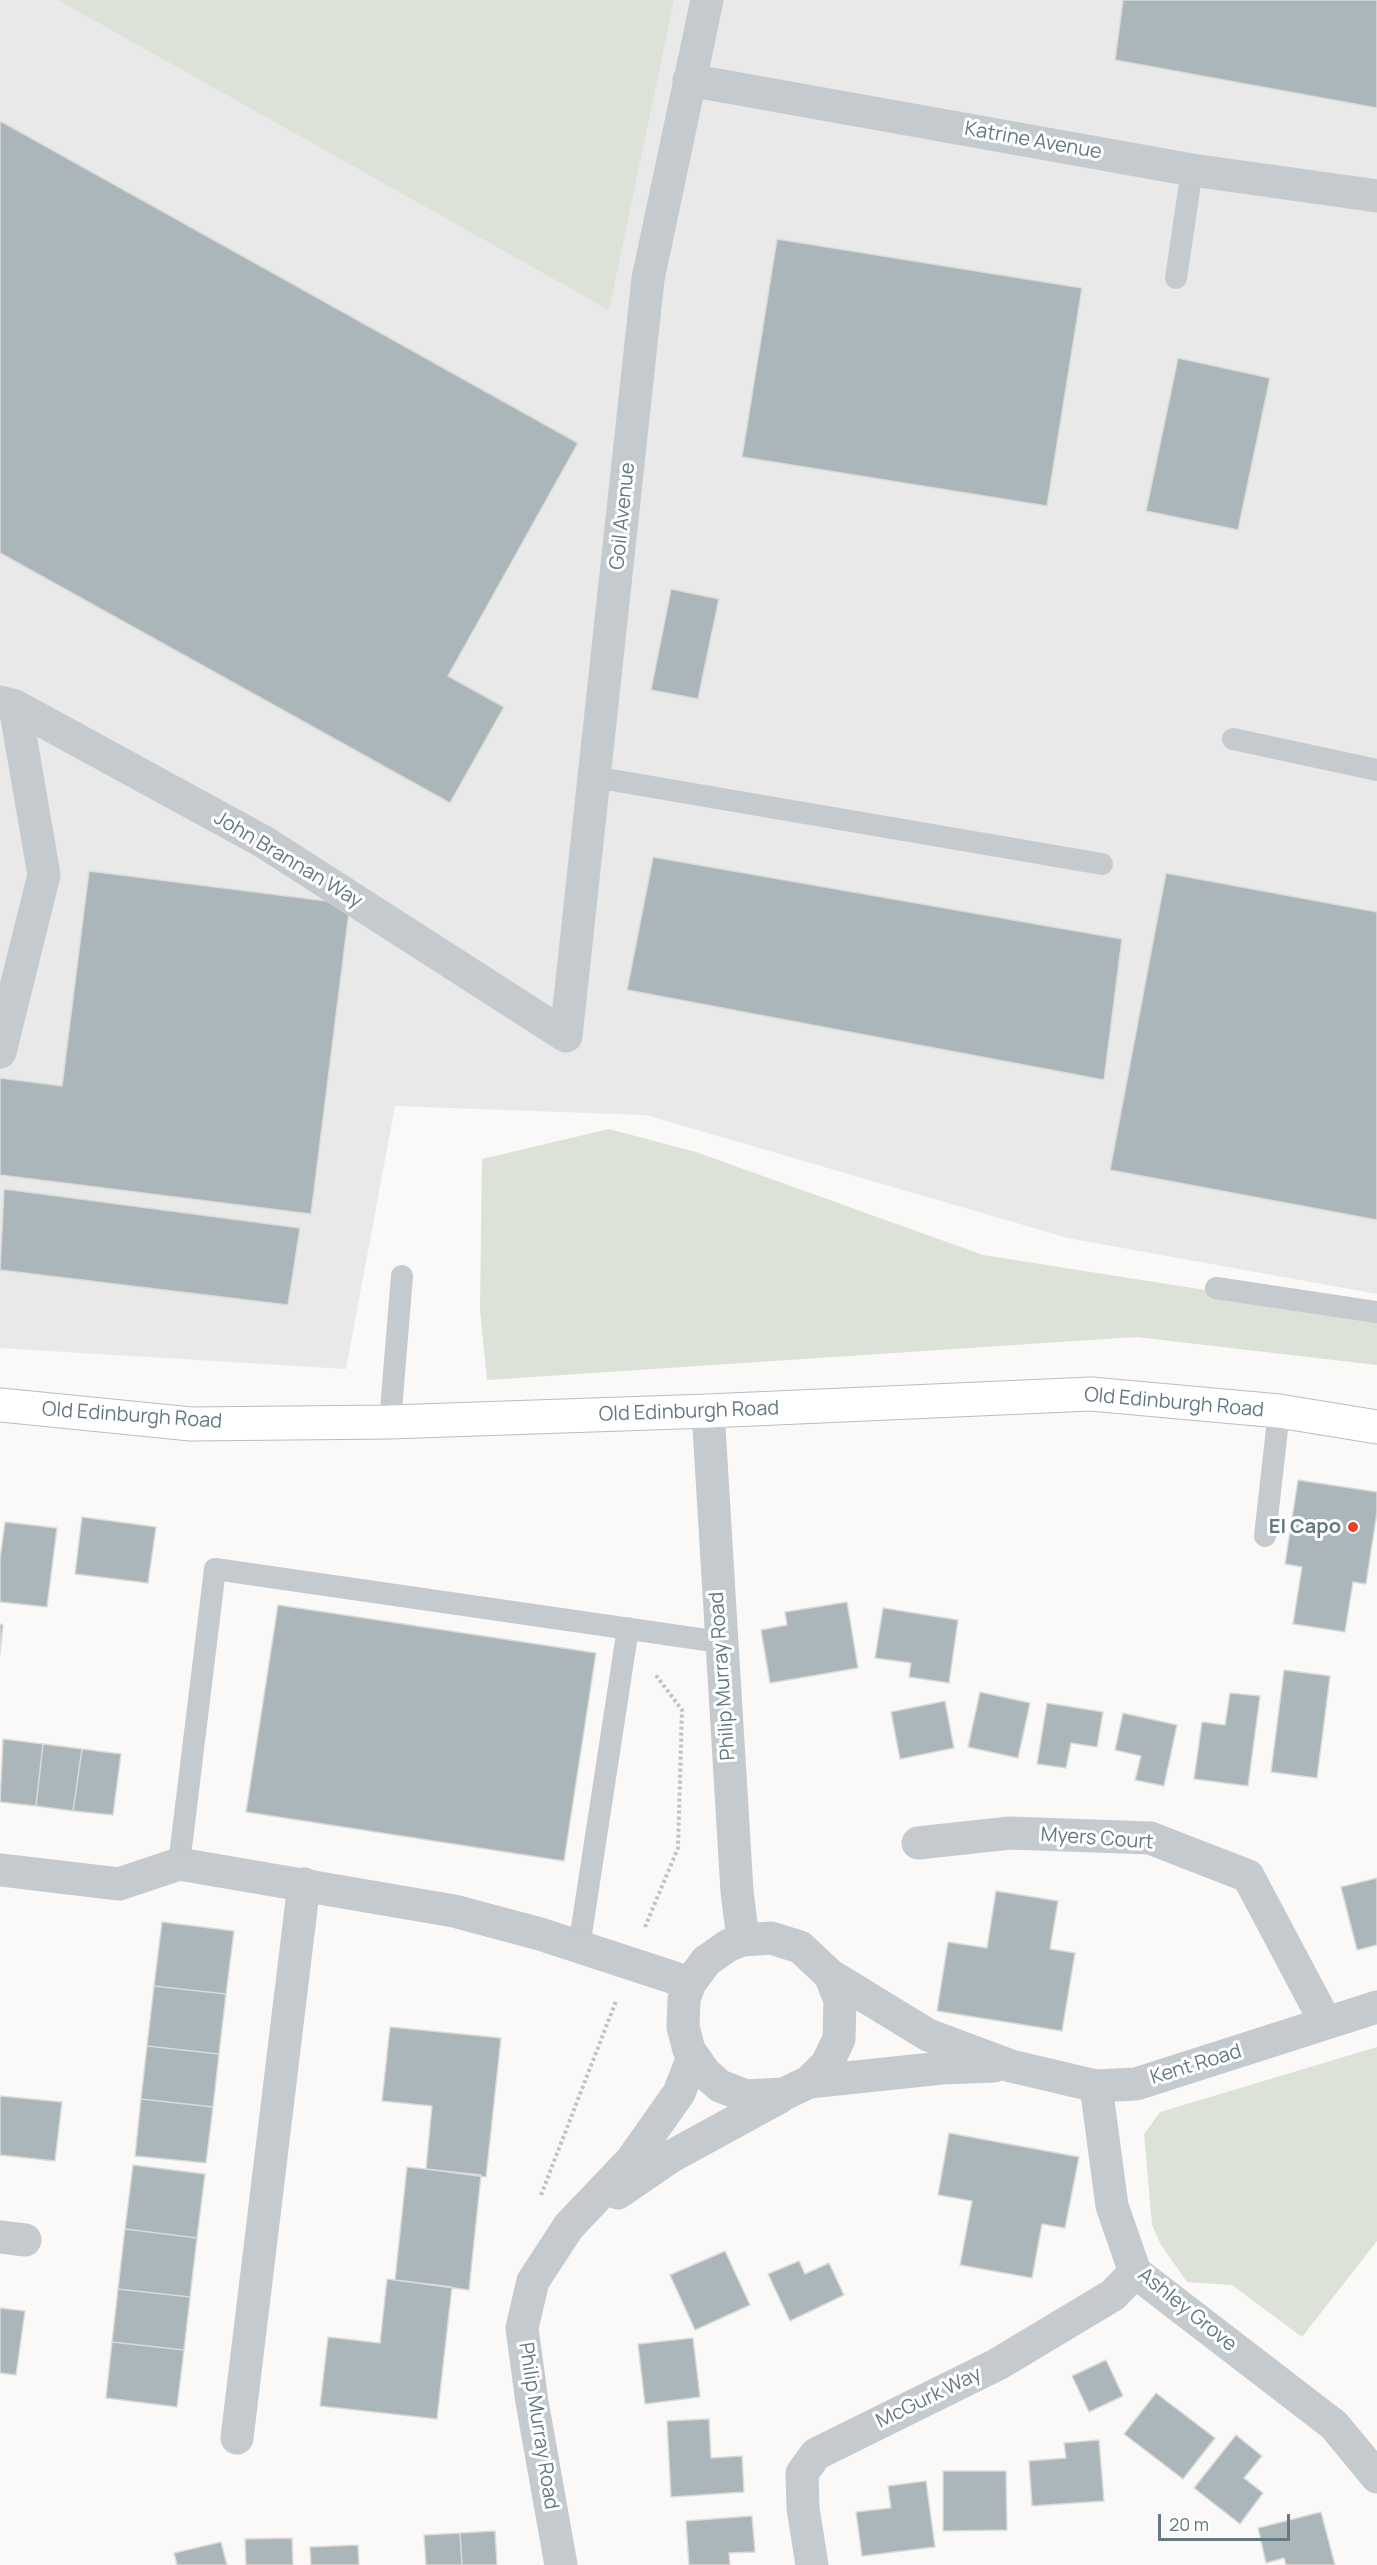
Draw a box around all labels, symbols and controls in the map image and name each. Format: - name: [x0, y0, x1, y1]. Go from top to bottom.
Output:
- street label: Katrine Avenue: [963, 117, 1103, 165]
- street label: Goil Avenue: [605, 461, 641, 571]
- street label: John Brannan Way: [210, 806, 366, 914]
- street label: Old Edinburgh Road: [1083, 1383, 1265, 1423]
- street label: Old Edinburgh Road: [598, 1397, 780, 1427]
- street label: Old Edinburgh Road: [41, 1398, 223, 1434]
- place label: El Capo: [1269, 1515, 1341, 1539]
- marker: El Capo: [1346, 1520, 1360, 1534]
- street label: Philip Murray Road: [705, 1591, 741, 1761]
- street label: Myers Court: [1040, 1823, 1154, 1855]
- street label: Kent Road: [1148, 2040, 1244, 2090]
- street label: Ashley Grove: [1133, 2263, 1241, 2357]
- street label: Philip Murray Road: [513, 2341, 563, 2511]
- street label: McGurk Way: [873, 2362, 985, 2434]
- scale bar: [1161, 2502, 1293, 2540]
- text: 20 m: [1169, 2512, 1209, 2536]

